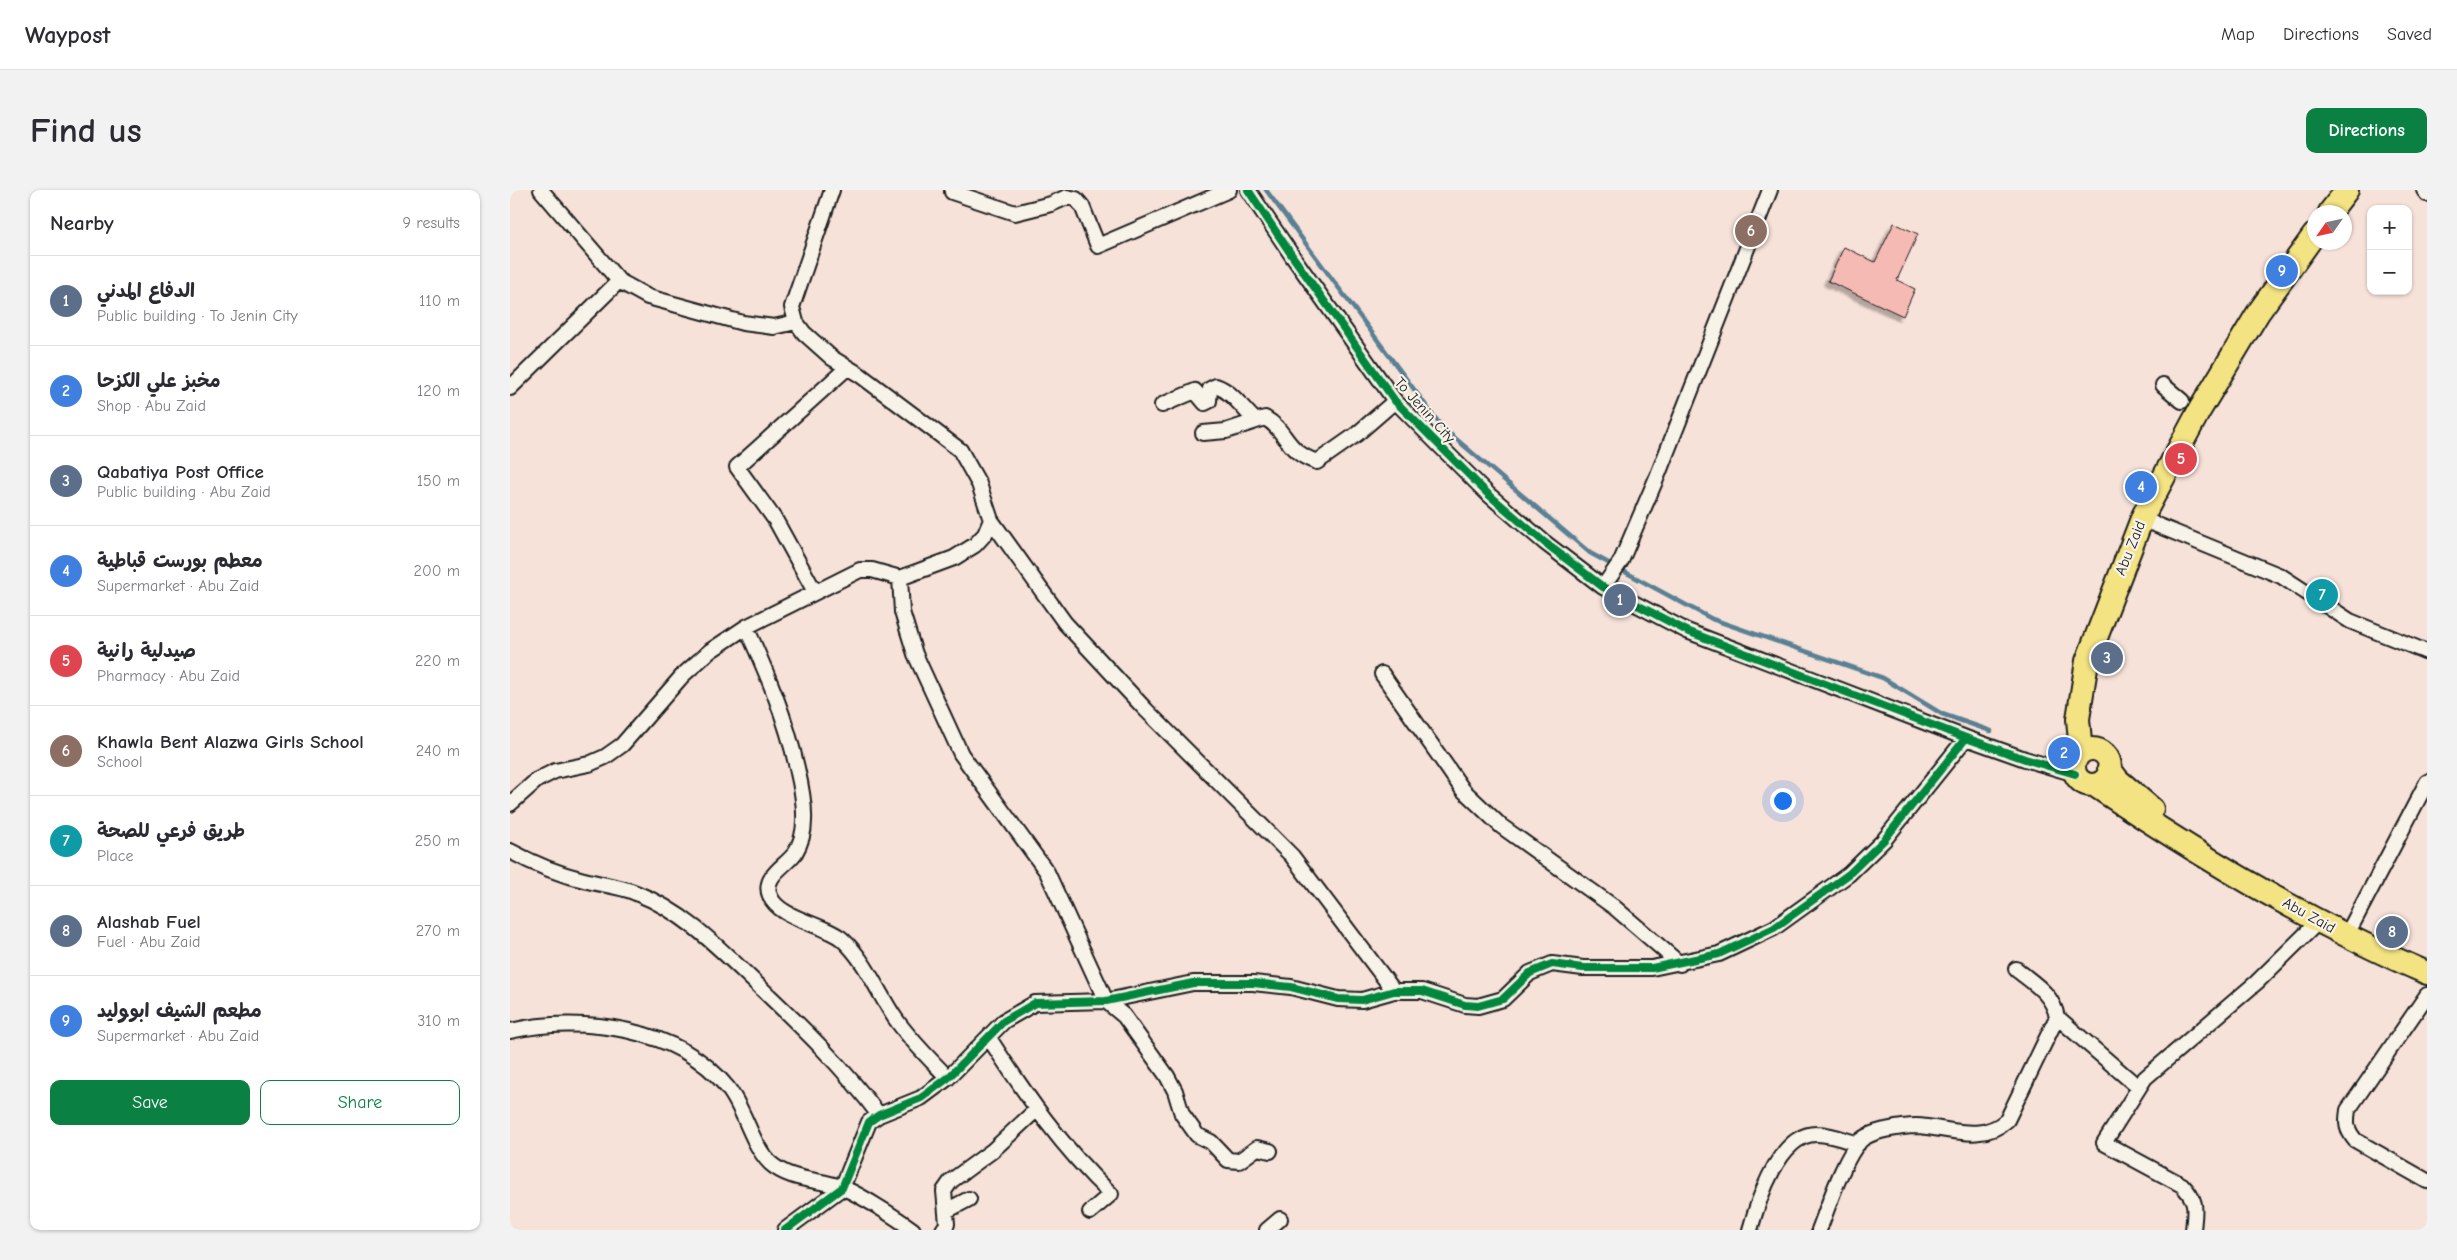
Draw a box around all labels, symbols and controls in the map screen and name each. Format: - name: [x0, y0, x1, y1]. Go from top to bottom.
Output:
- text: Waypost: [25, 21, 110, 49]
- text: Map: [2221, 24, 2255, 45]
- text: Directions: [2283, 24, 2359, 45]
- text: Saved: [2387, 24, 2432, 45]
- button: Directions: [2306, 108, 2427, 153]
- text: Find us: [30, 110, 142, 151]
- north arrow: [2307, 205, 2352, 250]
- map controls: [2367, 205, 2412, 295]
- button: +: [2367, 205, 2412, 250]
- text: Nearby: [50, 211, 114, 235]
- pin: 6: [1735, 212, 1767, 250]
- text: 9 results: [403, 214, 460, 232]
- button: −: [2367, 250, 2412, 295]
- pin: 9: [2266, 252, 2298, 290]
- text: الدفاع المدني: [97, 280, 195, 302]
- text: 1: [63, 292, 69, 310]
- text: 110 m: [419, 292, 460, 310]
- text: Public building · To Jenin City: [97, 307, 298, 325]
- text: مخبز علي الكزحا: [97, 370, 221, 392]
- street label: To Jenin City: [1391, 373, 1459, 447]
- text: 2: [62, 382, 70, 400]
- text: 120 m: [417, 382, 460, 400]
- text: Shop · Abu Zaid: [97, 397, 206, 415]
- pin: 5: [2165, 440, 2197, 478]
- text: Qabatiya Post Office: [97, 461, 264, 483]
- pin: 4: [2125, 468, 2157, 506]
- text: 3: [62, 472, 70, 490]
- text: 150 m: [417, 472, 460, 490]
- text: Public building · Abu Zaid: [97, 483, 271, 501]
- street label: Abu Zaid: [2111, 518, 2149, 578]
- text: معطم بورست قباطية: [97, 550, 263, 572]
- text: 4: [62, 562, 70, 580]
- text: 200 m: [414, 562, 460, 580]
- pin: 7: [2306, 576, 2338, 614]
- text: Supermarket · Abu Zaid: [97, 577, 259, 595]
- pin: 1: [1604, 581, 1636, 619]
- pin: 3: [2091, 639, 2123, 677]
- text: صيدلية رانية: [97, 640, 196, 662]
- text: 5: [62, 652, 70, 670]
- text: 220 m: [415, 652, 460, 670]
- text: Pharmacy · Abu Zaid: [97, 667, 240, 685]
- text: Khawla Bent Alazwa Girls School: [97, 731, 364, 753]
- pin: 2: [2048, 734, 2080, 772]
- text: 6: [62, 742, 70, 760]
- text: 240 m: [416, 742, 460, 760]
- text: School: [97, 753, 143, 771]
- your location: [1770, 788, 1796, 814]
- text: طريق فرعي للصحة: [97, 820, 245, 842]
- text: 7: [62, 832, 70, 850]
- text: 250 m: [415, 832, 460, 850]
- text: Place: [97, 847, 133, 865]
- street label: Abu Zaid: [2280, 893, 2338, 937]
- text: Alashab Fuel: [97, 911, 201, 933]
- pin: 8: [2376, 913, 2408, 951]
- text: 8: [62, 922, 70, 940]
- text: 270 m: [416, 922, 460, 940]
- text: Fuel · Abu Zaid: [97, 933, 201, 951]
- text: مطعم الشيف ابووليد: [97, 1000, 262, 1022]
- text: 9: [62, 1012, 70, 1030]
- text: 310 m: [417, 1012, 460, 1030]
- text: Supermarket · Abu Zaid: [97, 1027, 259, 1045]
- button: Save: [50, 1080, 250, 1125]
- button: Share: [260, 1080, 460, 1125]

